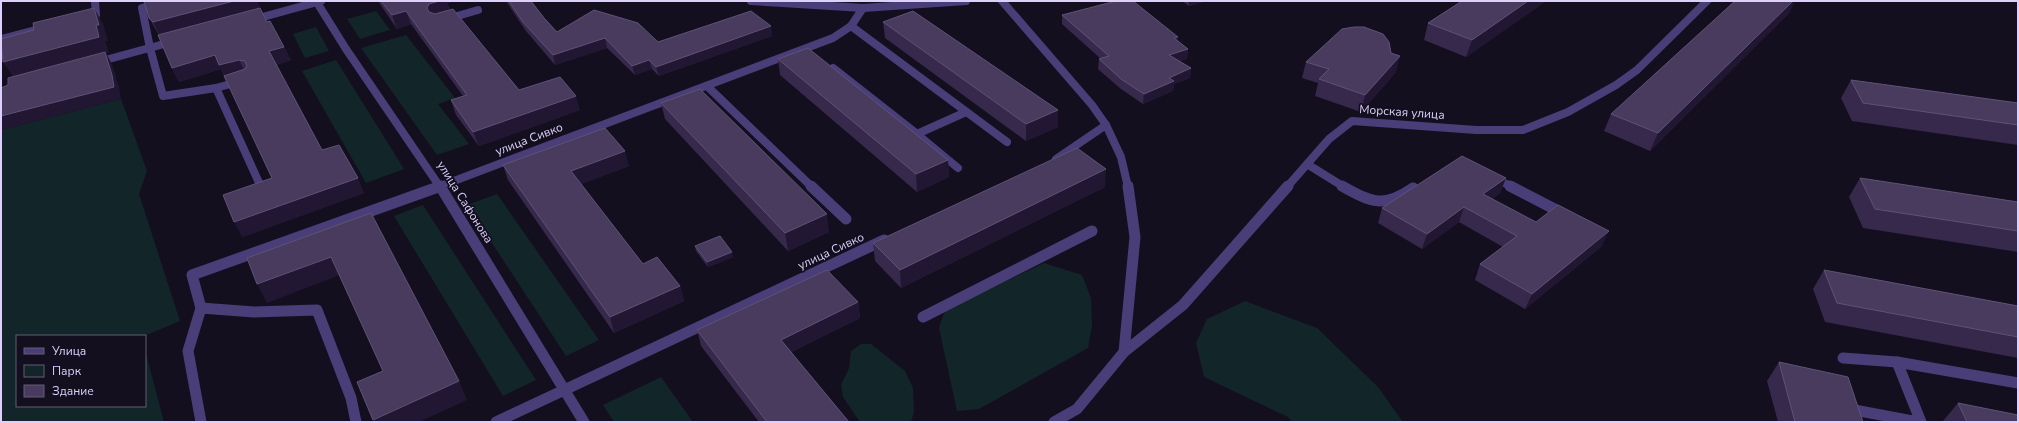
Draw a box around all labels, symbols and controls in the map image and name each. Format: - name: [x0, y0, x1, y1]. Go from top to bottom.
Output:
- street label: Морская улица: [1359, 101, 1445, 123]
- street label: улица Сивко: [493, 119, 565, 159]
- street label: улица Сафонова: [433, 158, 497, 246]
- street label: улица Сивко: [795, 229, 867, 273]
- legend: [16, 335, 146, 407]
- text: Улица: [51, 343, 86, 359]
- text: Парк: [52, 363, 82, 379]
- text: Здание: [52, 383, 94, 399]

